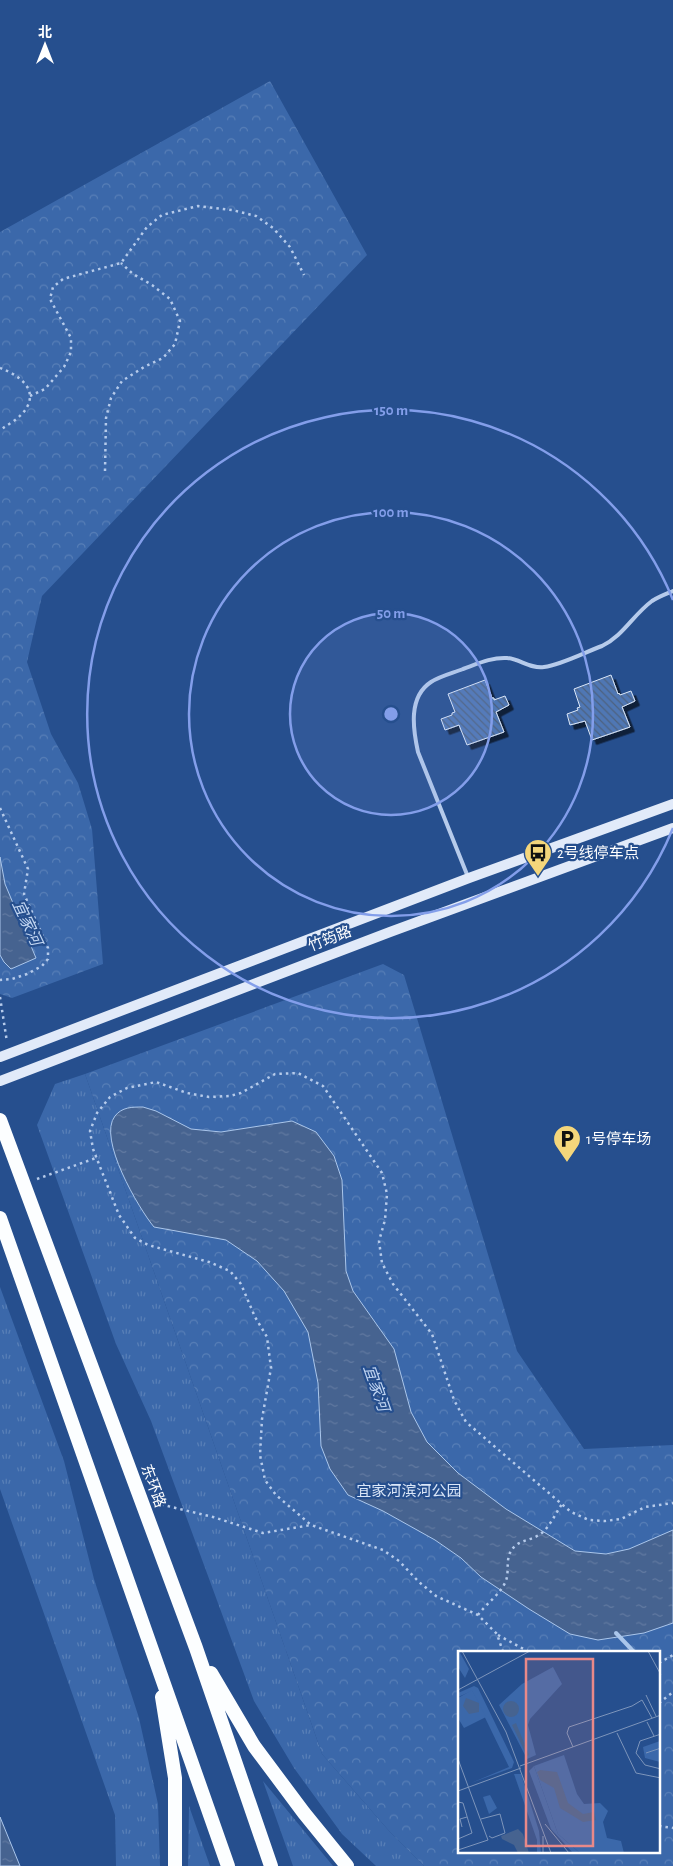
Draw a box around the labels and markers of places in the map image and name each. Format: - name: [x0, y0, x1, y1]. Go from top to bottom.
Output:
- centre of rings: [382, 705, 400, 723]
- bus stop icon: 2号线停车点: [523, 838, 553, 877]
- place label: 2号线停车点: [557, 845, 639, 861]
- parking icon: 1号停车场: [552, 1124, 582, 1163]
- place label: 1号停车场: [586, 1131, 651, 1147]

